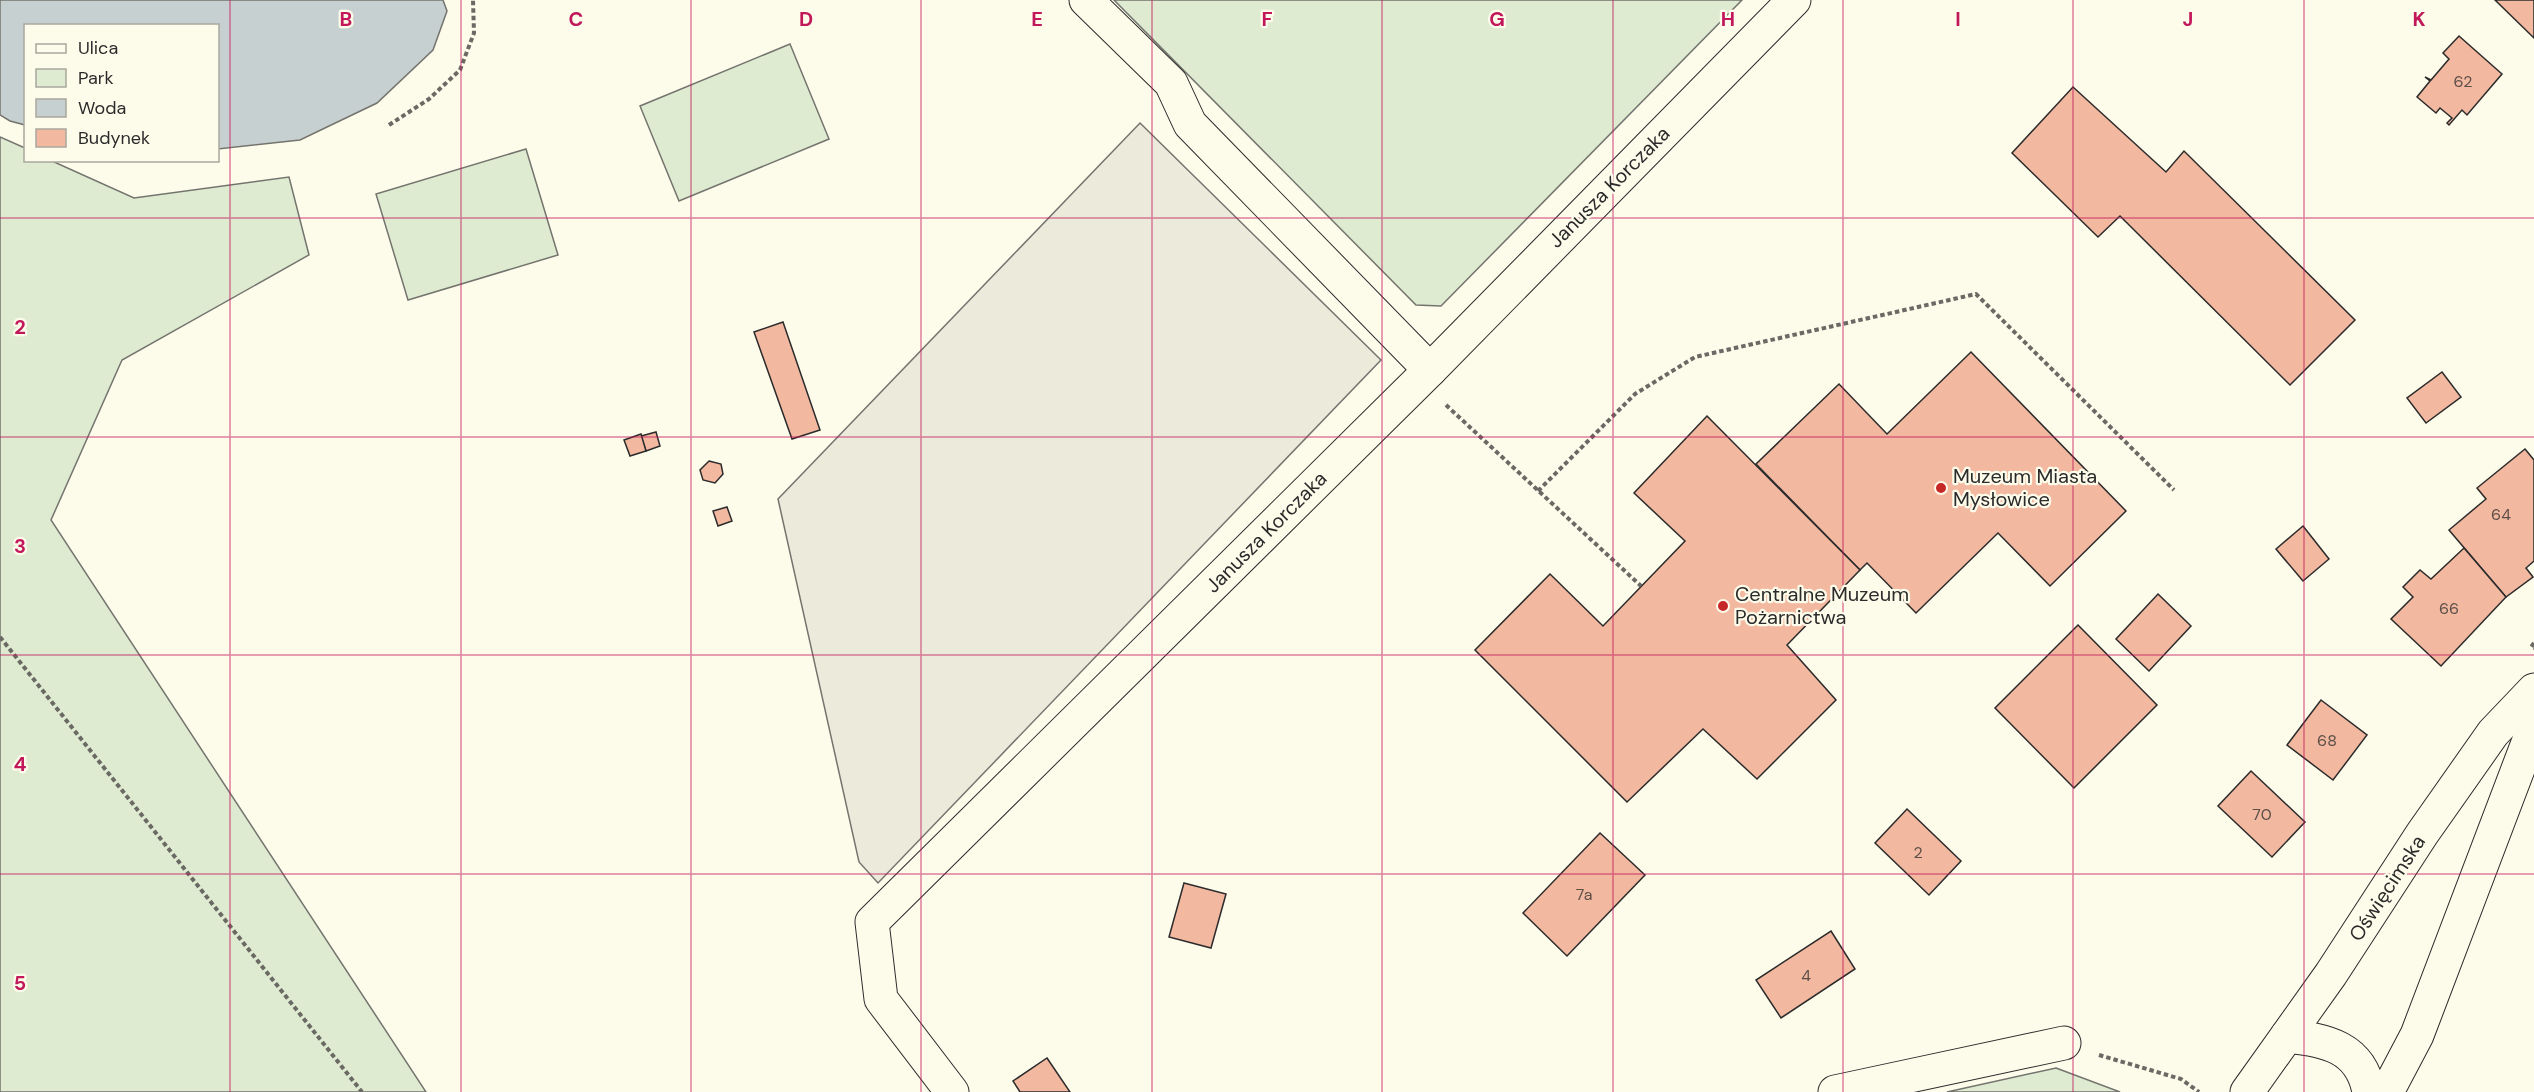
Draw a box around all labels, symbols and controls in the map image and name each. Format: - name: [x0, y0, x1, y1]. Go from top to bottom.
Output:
- text: B: [340, 6, 352, 32]
- text: C: [569, 6, 583, 32]
- text: D: [799, 6, 813, 32]
- text: E: [1031, 6, 1043, 32]
- text: F: [1261, 6, 1273, 32]
- text: G: [1489, 6, 1505, 32]
- text: H: [1721, 6, 1735, 32]
- text: I: [1955, 6, 1961, 32]
- text: J: [2183, 6, 2193, 32]
- text: K: [2412, 6, 2426, 32]
- legend: [24, 24, 219, 162]
- text: Ulica: [78, 36, 118, 60]
- text: Park: [78, 66, 114, 90]
- house number: 62: [2454, 71, 2472, 92]
- text: Woda: [78, 96, 126, 120]
- street label: Janusza Korczaka: [1543, 121, 1675, 253]
- text: Budynek: [78, 126, 150, 150]
- text: 2: [14, 314, 26, 340]
- place label: Muzeum Miasta Mysłowice: [1953, 463, 2097, 512]
- street label: Janusza Korczaka: [1200, 466, 1332, 598]
- marker: Muzeum Miasta Mysłowice: [1934, 481, 1948, 495]
- house number: 64: [2491, 504, 2511, 525]
- text: 3: [14, 533, 26, 559]
- place label: Centralne Muzeum Pożarnictwa: [1735, 581, 1909, 630]
- house number: 66: [2439, 598, 2459, 619]
- marker: Centralne Muzeum Pożarnictwa: [1716, 599, 1730, 613]
- house number: 68: [2317, 730, 2337, 751]
- text: 4: [14, 751, 27, 777]
- house number: 70: [2252, 804, 2272, 825]
- street label: Oświęcimska: [2343, 830, 2431, 946]
- house number: 2: [1913, 842, 1923, 863]
- house number: 7a: [1576, 884, 1592, 905]
- house number: 4: [1801, 965, 1811, 986]
- text: 5: [14, 970, 26, 996]

